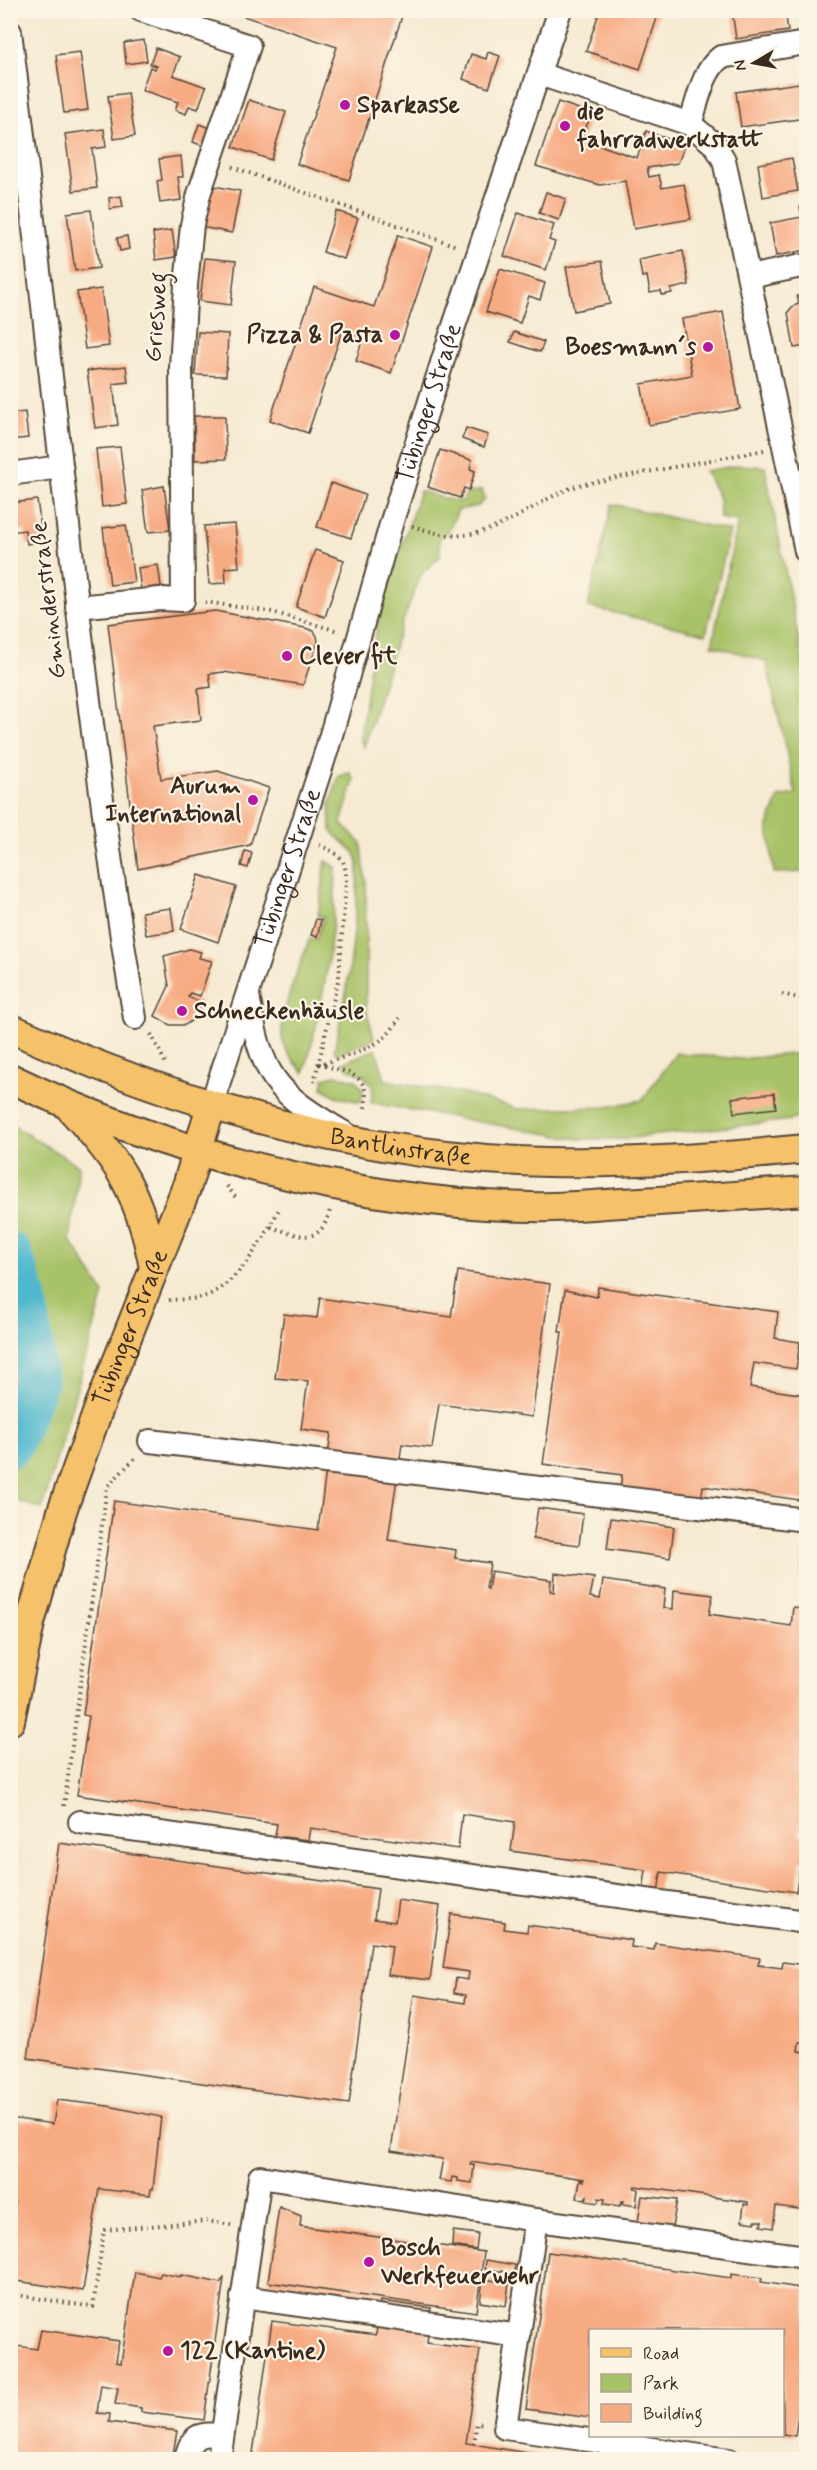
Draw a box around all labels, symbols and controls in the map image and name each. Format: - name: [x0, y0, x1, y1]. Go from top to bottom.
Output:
- north arrow: [724, 33, 784, 93]
- text: N: [729, 58, 752, 72]
- place label: Sparkasse: [357, 90, 460, 121]
- place label: die fahrradwerkstatt: [576, 97, 763, 156]
- marker: Sparkasse: [338, 98, 352, 112]
- marker: die fahrradwerkstatt: [558, 119, 572, 133]
- street label: Griesweg: [138, 271, 179, 363]
- street label: Tübinger Straße: [389, 319, 469, 487]
- place label: Pizza & Pasta: [246, 320, 383, 351]
- marker: Pizza & Pasta: [388, 328, 402, 342]
- place label: Boesmann´s: [565, 332, 696, 363]
- marker: Boesmann´s: [701, 340, 715, 354]
- street label: Gminderstraße: [24, 519, 74, 681]
- place label: Clever fit: [299, 641, 398, 672]
- marker: Clever fit: [280, 649, 294, 663]
- place label: Aurum International: [105, 771, 241, 830]
- street label: Tübinger Straße: [248, 784, 329, 952]
- marker: Aurum International: [246, 793, 260, 807]
- place label: Schneckenhäusle: [194, 996, 365, 1027]
- marker: Schneckenhäusle: [175, 1004, 189, 1018]
- street label: Bantlinstraße: [327, 1121, 473, 1173]
- street label: Tübinger Straße: [86, 1245, 176, 1411]
- place label: Bosch Werkfeuerwehr: [380, 2233, 539, 2292]
- marker: Bosch Werkfeuerwehr: [362, 2255, 376, 2269]
- legend: [589, 2329, 784, 2437]
- place label: 122 (Kantine): [180, 2336, 325, 2367]
- text: Road: [643, 2342, 679, 2366]
- marker: 122 (Kantine): [161, 2344, 175, 2358]
- text: Park: [643, 2372, 679, 2396]
- text: Building: [643, 2402, 703, 2428]

